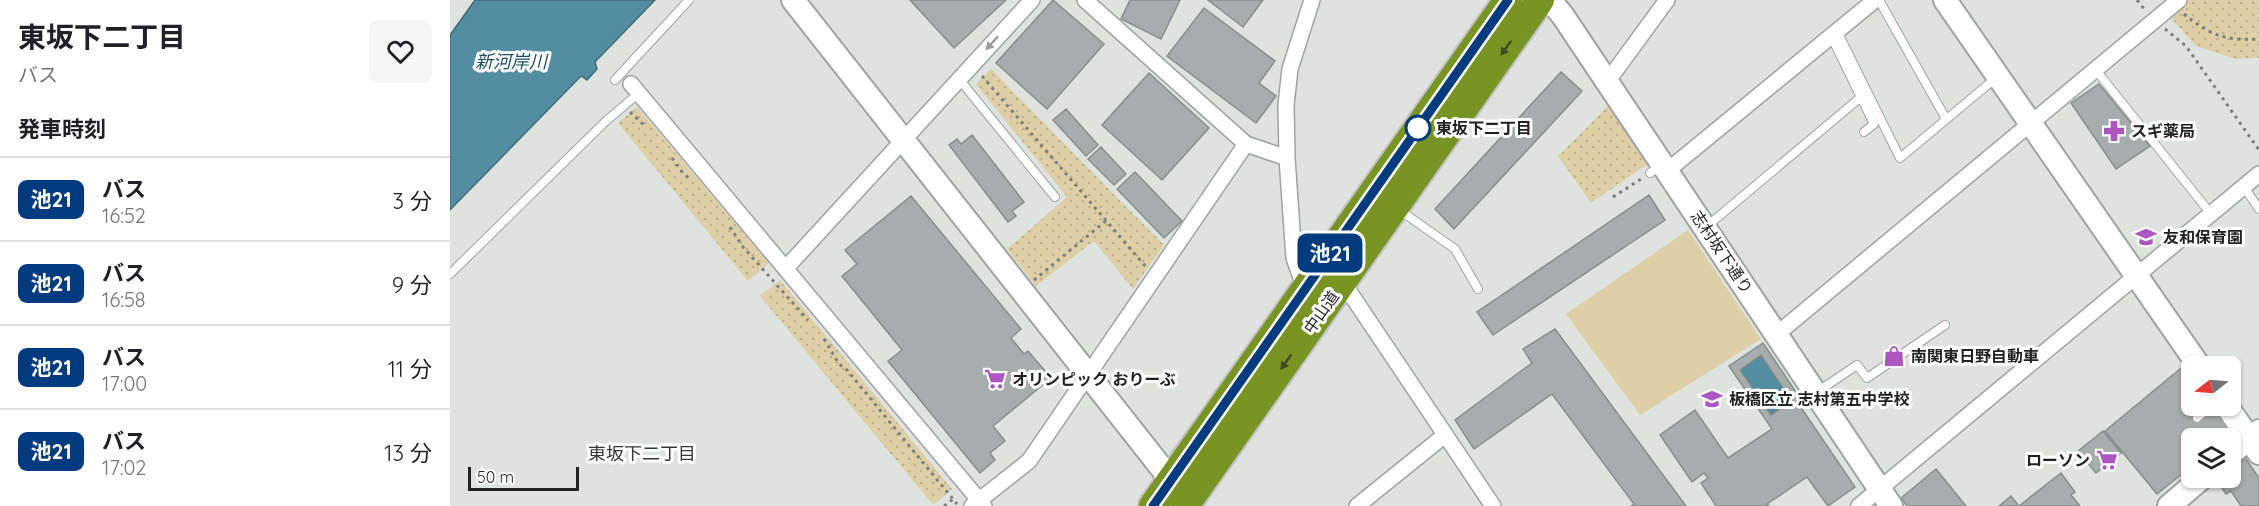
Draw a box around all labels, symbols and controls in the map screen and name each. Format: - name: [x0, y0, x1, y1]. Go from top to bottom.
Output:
- text: 東坂下二丁目: [18, 19, 186, 54]
- button: heart: [369, 20, 432, 83]
- one-way arrow: [986, 35, 999, 50]
- one-way arrow: [1500, 39, 1512, 55]
- water label: 新河岸川: [475, 50, 549, 73]
- text: バス: [18, 62, 58, 87]
- text: 発車時刻: [18, 115, 106, 143]
- marker: 東坂下二丁目: [1405, 115, 1431, 141]
- place label: 東坂下二丁目: [1436, 118, 1532, 138]
- pharmacy icon: スギ薬局: [2102, 119, 2126, 143]
- place label: スギ薬局: [2131, 121, 2195, 141]
- text: バス: [102, 175, 146, 203]
- text: 池21: [30, 186, 72, 212]
- text: 3 分: [392, 187, 432, 215]
- text: 16:52: [102, 203, 146, 228]
- street label: 志村坂下通り: [1687, 207, 1757, 297]
- school or university icon: 友和保育園: [2134, 225, 2158, 249]
- place label: 友和保育園: [2163, 227, 2243, 247]
- line badge: 池21: [1296, 234, 1364, 272]
- text: 池21: [1309, 240, 1351, 266]
- text: バス: [102, 259, 146, 287]
- text: 池21: [30, 270, 72, 296]
- text: 9 分: [392, 271, 432, 299]
- text: 16:58: [102, 287, 146, 312]
- street label: 中山道: [1299, 287, 1343, 337]
- text: バス: [102, 343, 146, 371]
- shop icon: 南関東日野自動車: [1882, 344, 1906, 368]
- place label: 南関東日野自動車: [1911, 346, 2039, 366]
- text: 池21: [30, 354, 72, 380]
- one-way arrow: [1280, 354, 1292, 370]
- text: 11 分: [388, 355, 432, 383]
- north arrow: [2181, 356, 2241, 416]
- map controls: [2181, 356, 2241, 488]
- supermarket icon: オリンピック おりーぶ: [983, 367, 1007, 391]
- place label: オリンピック おりーぶ: [1012, 369, 1176, 389]
- text: 17:00: [102, 371, 147, 396]
- school or university icon: 板橋区立 志村第五中学校: [1700, 387, 1724, 411]
- place label: 板橋区立 志村第五中学校: [1729, 389, 1909, 409]
- text: バス: [102, 427, 146, 455]
- button: layers: [2181, 428, 2241, 488]
- text: 池21: [30, 438, 72, 464]
- text: 13 分: [384, 439, 432, 467]
- district label: 東坂下二丁目: [588, 442, 696, 465]
- supermarket icon: ローソン: [2095, 448, 2119, 472]
- place label: ローソン: [2026, 450, 2090, 470]
- text: 17:02: [102, 455, 146, 480]
- scale bar: [468, 464, 579, 492]
- text: 50 m: [477, 467, 514, 487]

